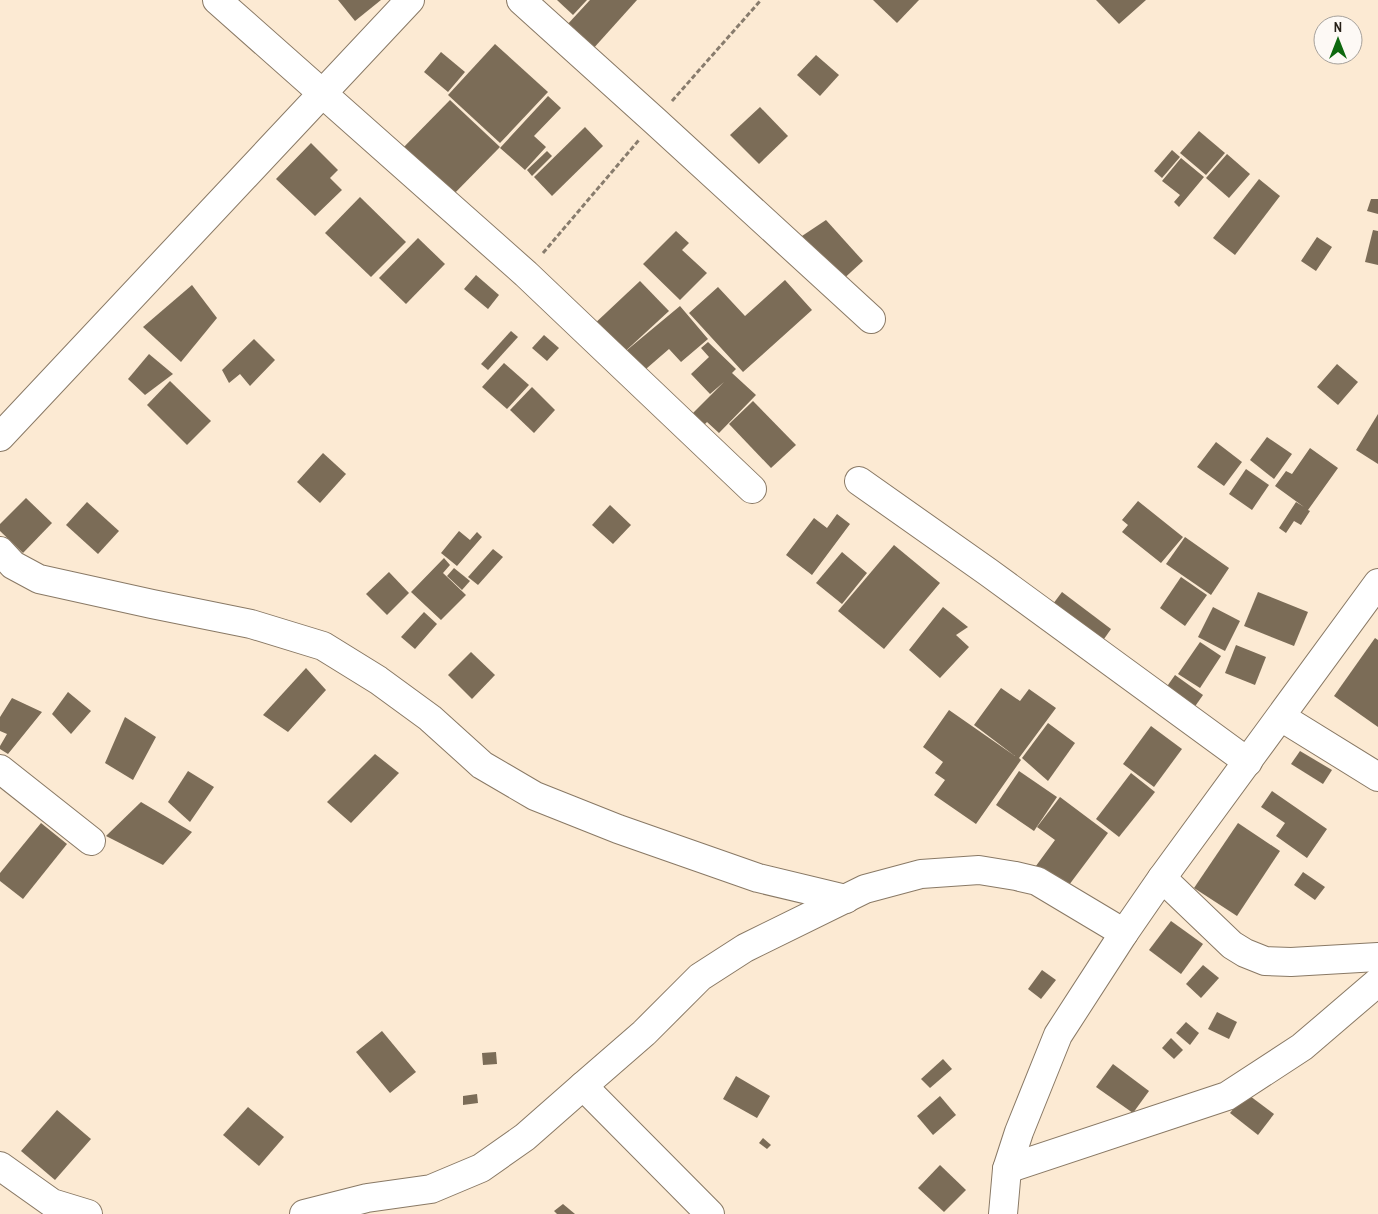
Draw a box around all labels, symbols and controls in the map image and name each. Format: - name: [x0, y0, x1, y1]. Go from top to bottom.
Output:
- north arrow: [1313, 15, 1363, 65]
- text: N: [1334, 18, 1342, 36]

